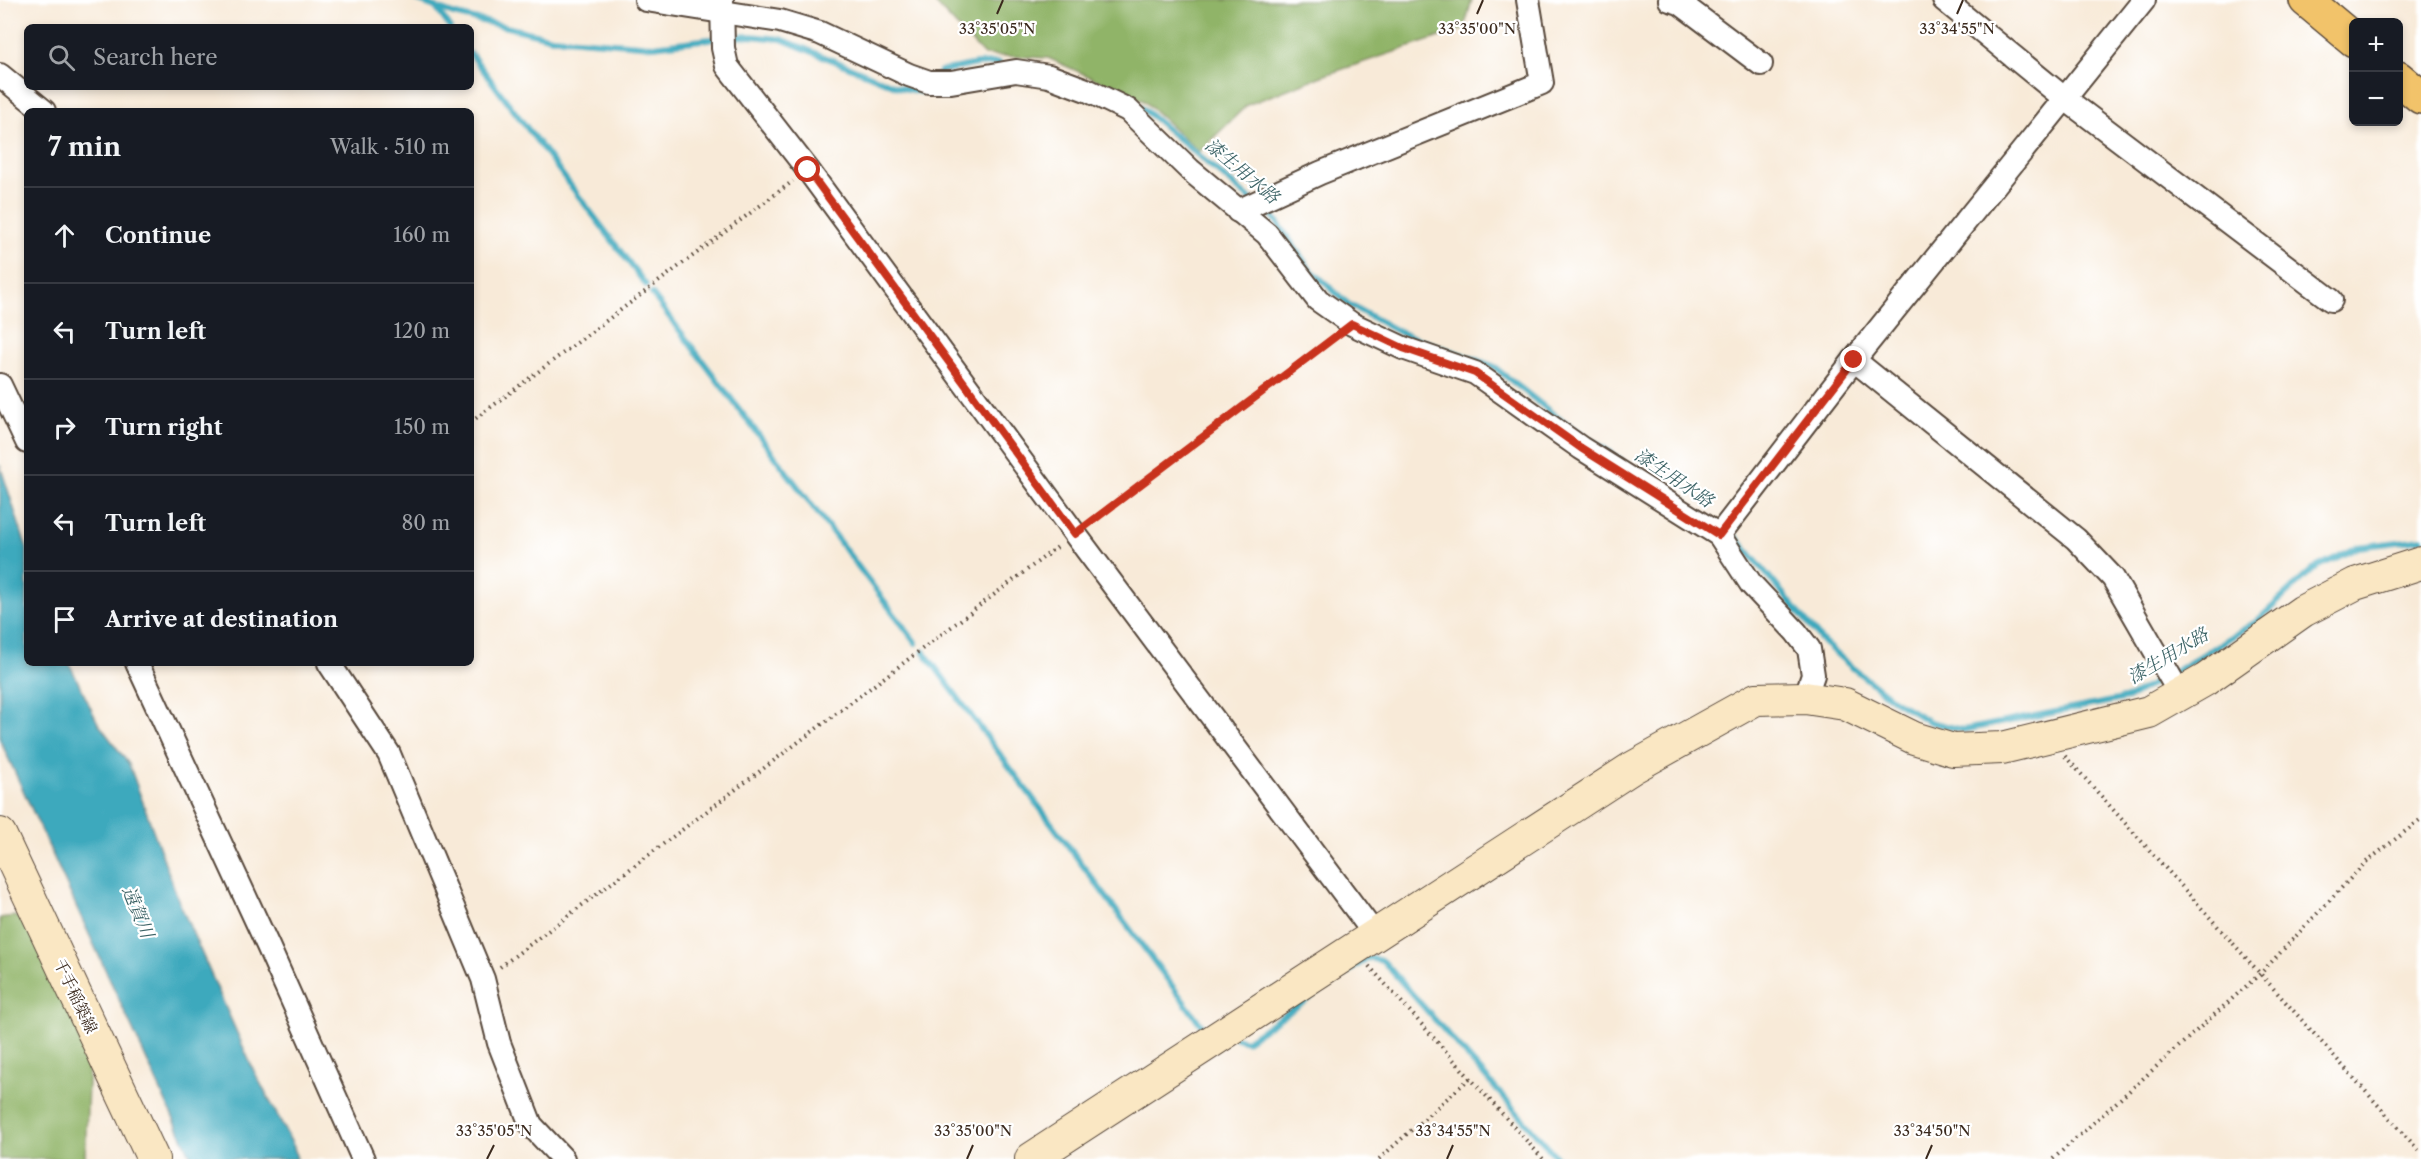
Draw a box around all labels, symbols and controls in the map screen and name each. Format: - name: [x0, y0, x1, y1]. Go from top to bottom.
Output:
- map controls: [2349, 18, 2403, 126]
- button: +: [2349, 18, 2403, 72]
- text: 33°35'05"N: [959, 19, 1035, 38]
- text: 33°35'00"N: [1438, 19, 1516, 38]
- text: 33°34'55"N: [1919, 19, 1995, 38]
- search box: [24, 24, 474, 90]
- icon: search: [45, 41, 78, 74]
- text: Search here: [93, 44, 218, 71]
- button: −: [2349, 72, 2403, 126]
- text: 7 min: [48, 131, 121, 163]
- water label: 漆生用水路: [1200, 134, 1285, 210]
- text: Walk · 510 m: [330, 135, 450, 159]
- route start: [794, 156, 820, 182]
- icon: ahead: [48, 219, 81, 252]
- text: Continue: [105, 222, 211, 249]
- text: 160 m: [393, 223, 450, 247]
- icon: left: [48, 315, 81, 348]
- text: Turn left: [105, 318, 206, 345]
- text: 120 m: [393, 319, 450, 343]
- route end: [1840, 346, 1866, 372]
- icon: right: [48, 411, 81, 444]
- text: Turn right: [105, 414, 223, 441]
- text: 150 m: [394, 415, 450, 439]
- water label: 漆生用水路: [1631, 444, 1719, 513]
- icon: left: [48, 507, 81, 540]
- text: Turn left: [105, 510, 206, 537]
- text: 80 m: [402, 511, 450, 535]
- icon: arrive: [48, 603, 81, 636]
- text: Arrive at destination: [105, 606, 338, 633]
- water label: 漆生用水路: [2124, 622, 2214, 689]
- water label: 遠賀川: [118, 883, 159, 943]
- street label: 千手稲築線: [50, 956, 102, 1036]
- text: 33°35'05"N: [456, 1121, 532, 1140]
- text: 33°35'00"N: [934, 1121, 1012, 1140]
- text: 33°34'55"N: [1415, 1121, 1491, 1140]
- text: 33°34'50"N: [1893, 1121, 1971, 1140]

